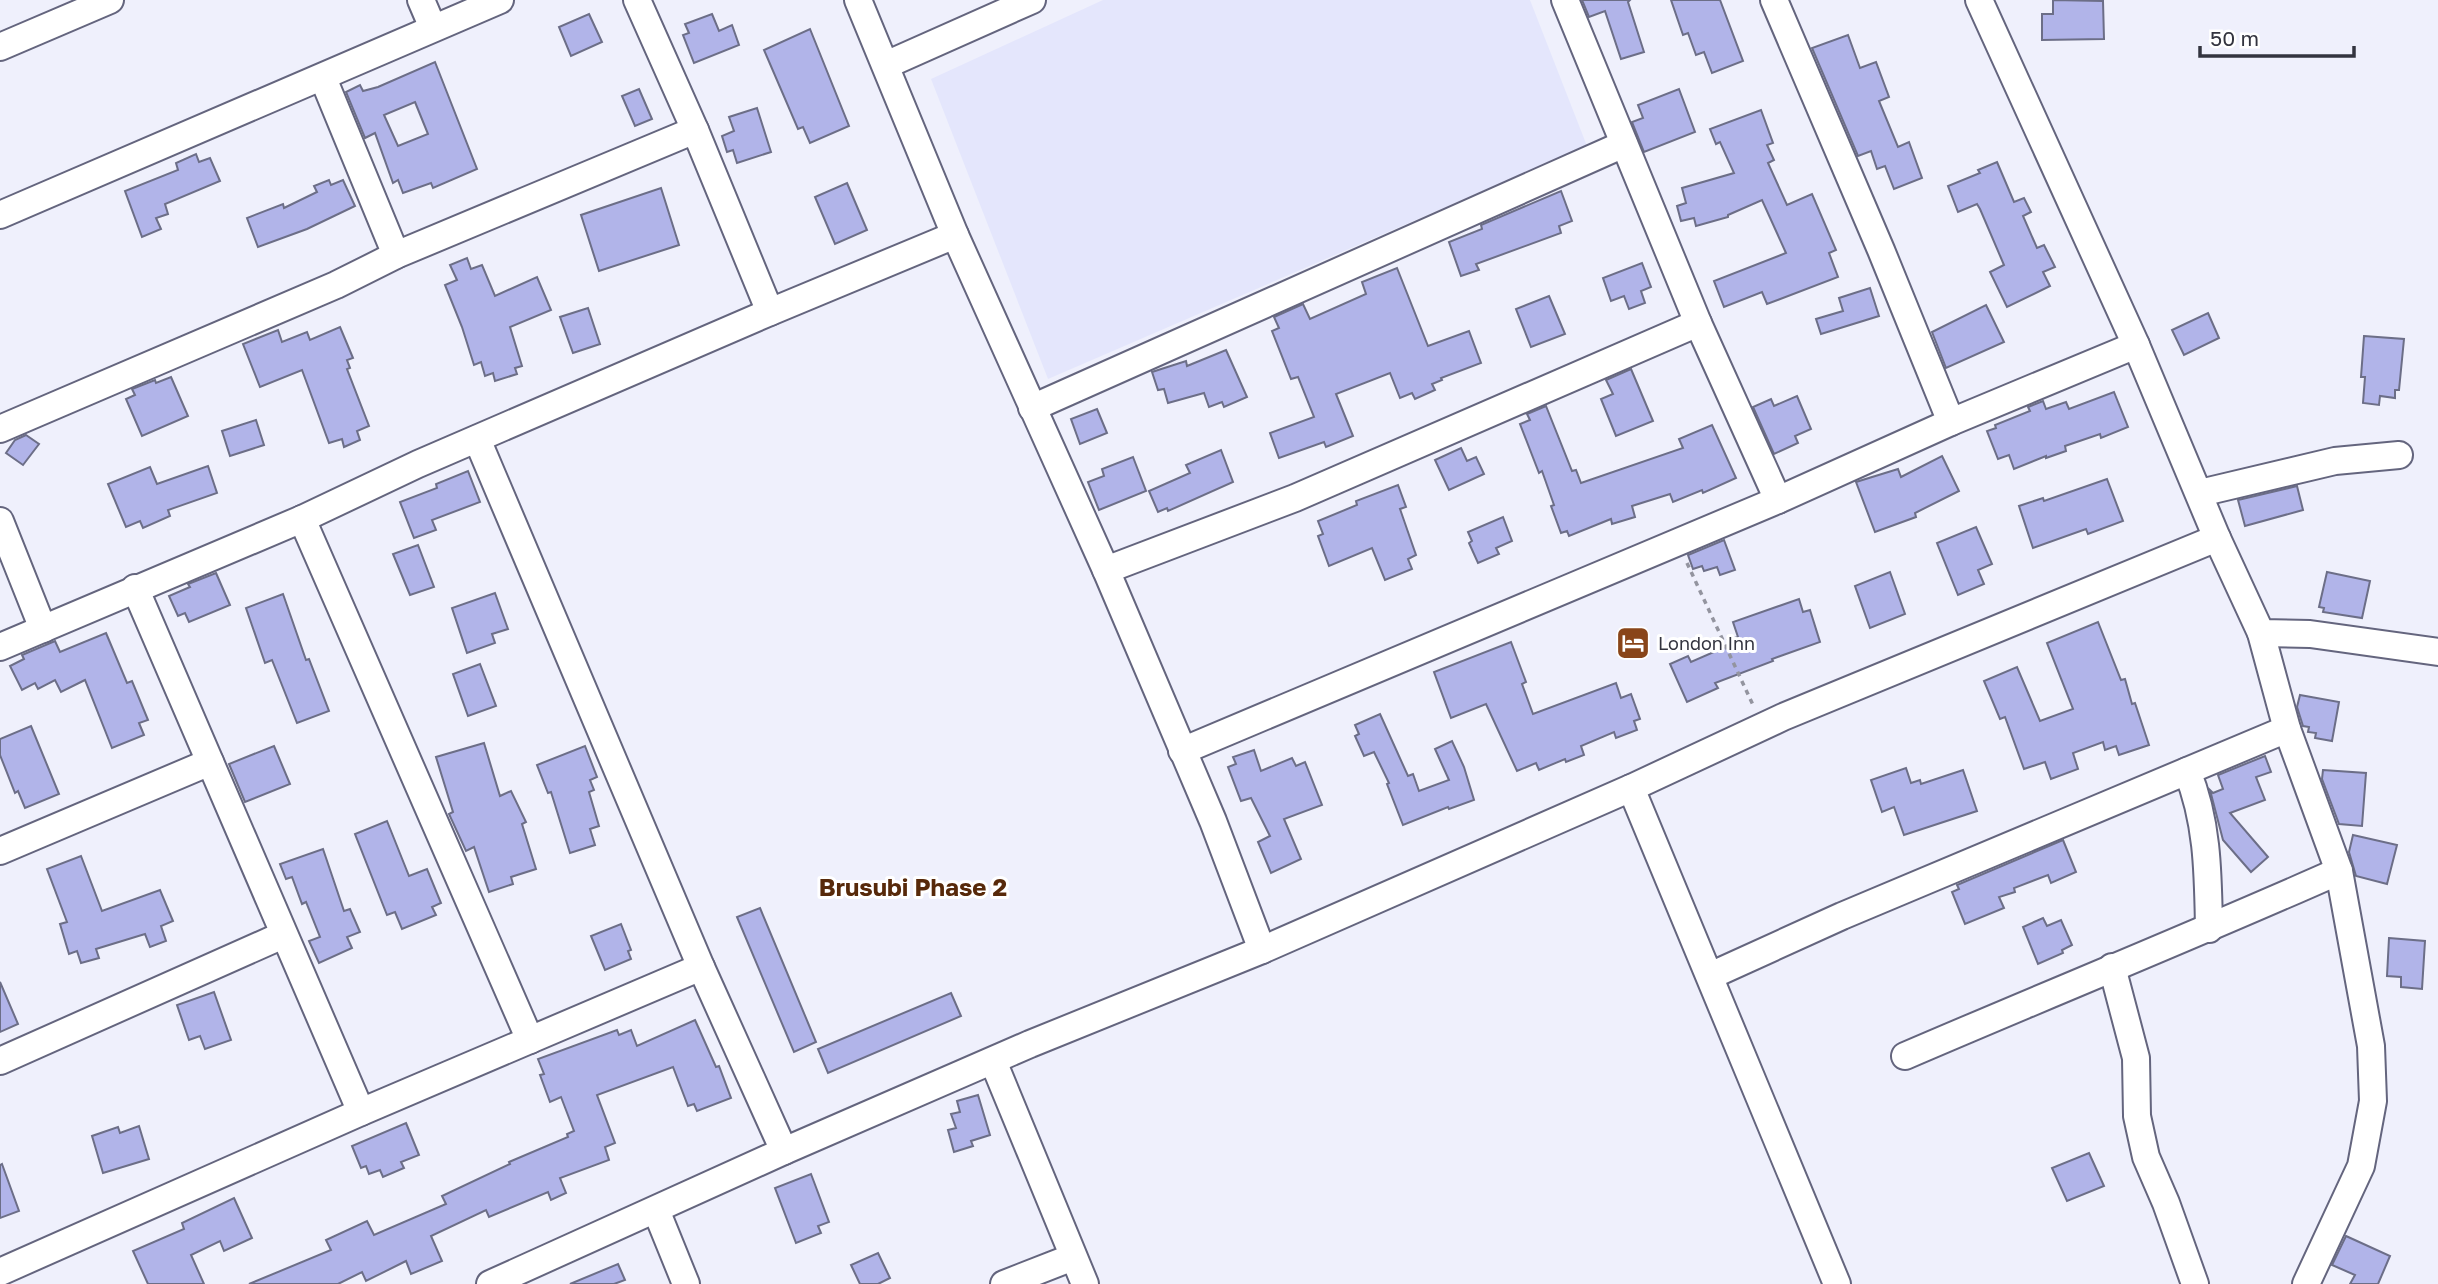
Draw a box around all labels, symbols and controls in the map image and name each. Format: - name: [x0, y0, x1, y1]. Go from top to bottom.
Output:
- scale bar: [2200, 14, 2354, 58]
- text: 50 m: [2210, 25, 2259, 51]
- hotel icon: London Inn: [1614, 624, 1652, 662]
- place label: London Inn: [1658, 632, 1755, 654]
- district label: Brusubi Phase 2: [819, 872, 1007, 901]

